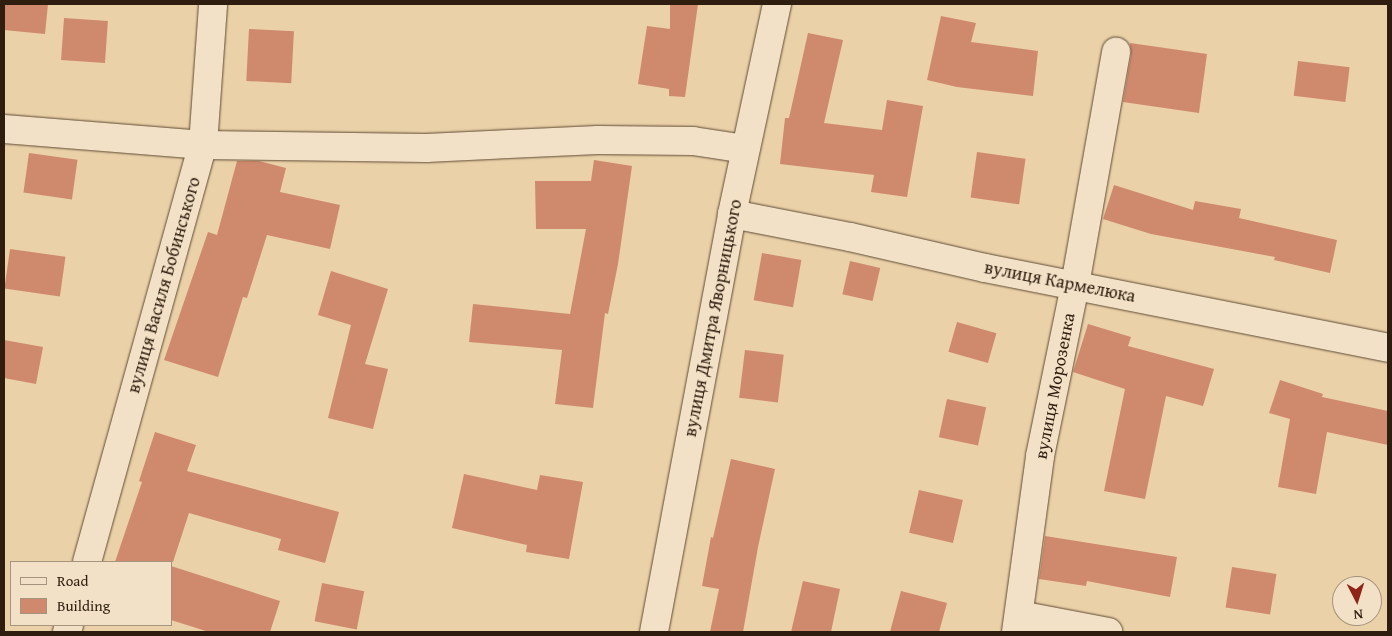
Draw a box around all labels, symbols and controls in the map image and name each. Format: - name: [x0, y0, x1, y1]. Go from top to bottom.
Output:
- street label: вулиця Василя Бобинського: [123, 174, 205, 396]
- street label: вулиця Дмитра Яворницького: [679, 197, 747, 439]
- street label: вулиця Кармелюка: [983, 257, 1137, 307]
- street label: вулиця Морозенка: [1030, 311, 1080, 461]
- legend: [10, 561, 172, 626]
- text: Road: [57, 570, 88, 591]
- north arrow: [1332, 576, 1382, 626]
- text: Building: [57, 595, 110, 616]
- text: N: [1353, 605, 1364, 625]

